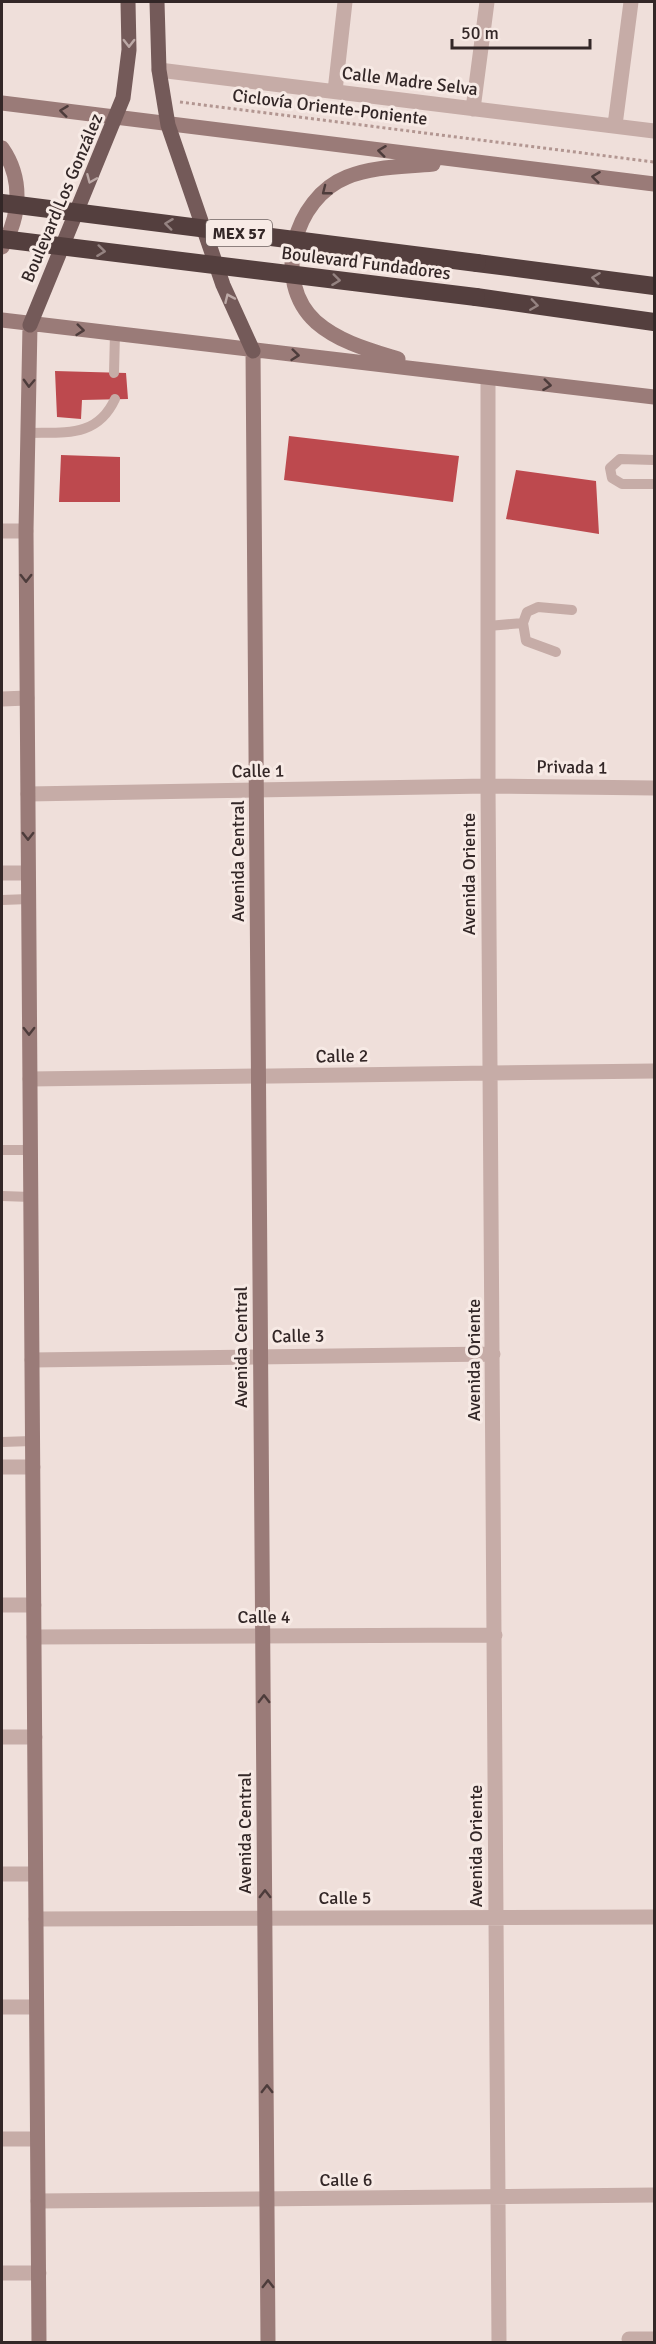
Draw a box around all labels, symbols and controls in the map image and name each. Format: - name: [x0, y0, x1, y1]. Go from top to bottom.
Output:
- scale bar: [452, 12, 590, 50]
- text: 50 m: [461, 22, 499, 44]
- one-way arrow: [123, 39, 135, 48]
- street label: Calle Madre Selva: [341, 62, 479, 100]
- street label: Ciclovía Oriente-Poniente: [231, 84, 429, 130]
- one-way arrow: [59, 105, 68, 117]
- street label: Boulevard Los González: [16, 110, 108, 286]
- one-way arrow: [377, 145, 387, 158]
- one-way arrow: [592, 171, 601, 184]
- one-way arrow: [86, 172, 98, 183]
- one-way arrow: [322, 184, 333, 195]
- one-way arrow: [164, 219, 173, 231]
- road number: MEX 57: [206, 220, 272, 246]
- street label: Boulevard Fundadores: [280, 242, 452, 284]
- one-way arrow: [97, 244, 106, 257]
- one-way arrow: [332, 273, 341, 286]
- one-way arrow: [592, 273, 601, 285]
- one-way arrow: [225, 293, 237, 304]
- one-way arrow: [529, 299, 538, 311]
- one-way arrow: [76, 323, 85, 335]
- one-way arrow: [290, 348, 299, 361]
- one-way arrow: [542, 378, 551, 390]
- one-way arrow: [23, 379, 36, 388]
- one-way arrow: [20, 574, 32, 583]
- street label: Privada 1: [536, 755, 608, 779]
- street label: Calle 1: [231, 760, 285, 782]
- street label: Avenida Central: [227, 800, 249, 922]
- street label: Avenida Oriente: [458, 813, 480, 935]
- one-way arrow: [22, 831, 34, 840]
- one-way arrow: [23, 1026, 35, 1035]
- street label: Calle 2: [315, 1045, 369, 1067]
- street label: Avenida Central: [230, 1286, 252, 1408]
- street label: Avenida Oriente: [463, 1299, 485, 1421]
- street label: Calle 3: [271, 1325, 325, 1347]
- street label: Calle 4: [238, 1606, 291, 1628]
- one-way arrow: [258, 1695, 270, 1704]
- street label: Avenida Central: [234, 1772, 256, 1894]
- street label: Avenida Oriente: [465, 1785, 487, 1907]
- street label: Calle 5: [319, 1887, 371, 1909]
- one-way arrow: [259, 1890, 271, 1899]
- one-way arrow: [260, 2085, 273, 2094]
- street label: Calle 6: [320, 2169, 372, 2191]
- one-way arrow: [262, 2280, 274, 2289]

